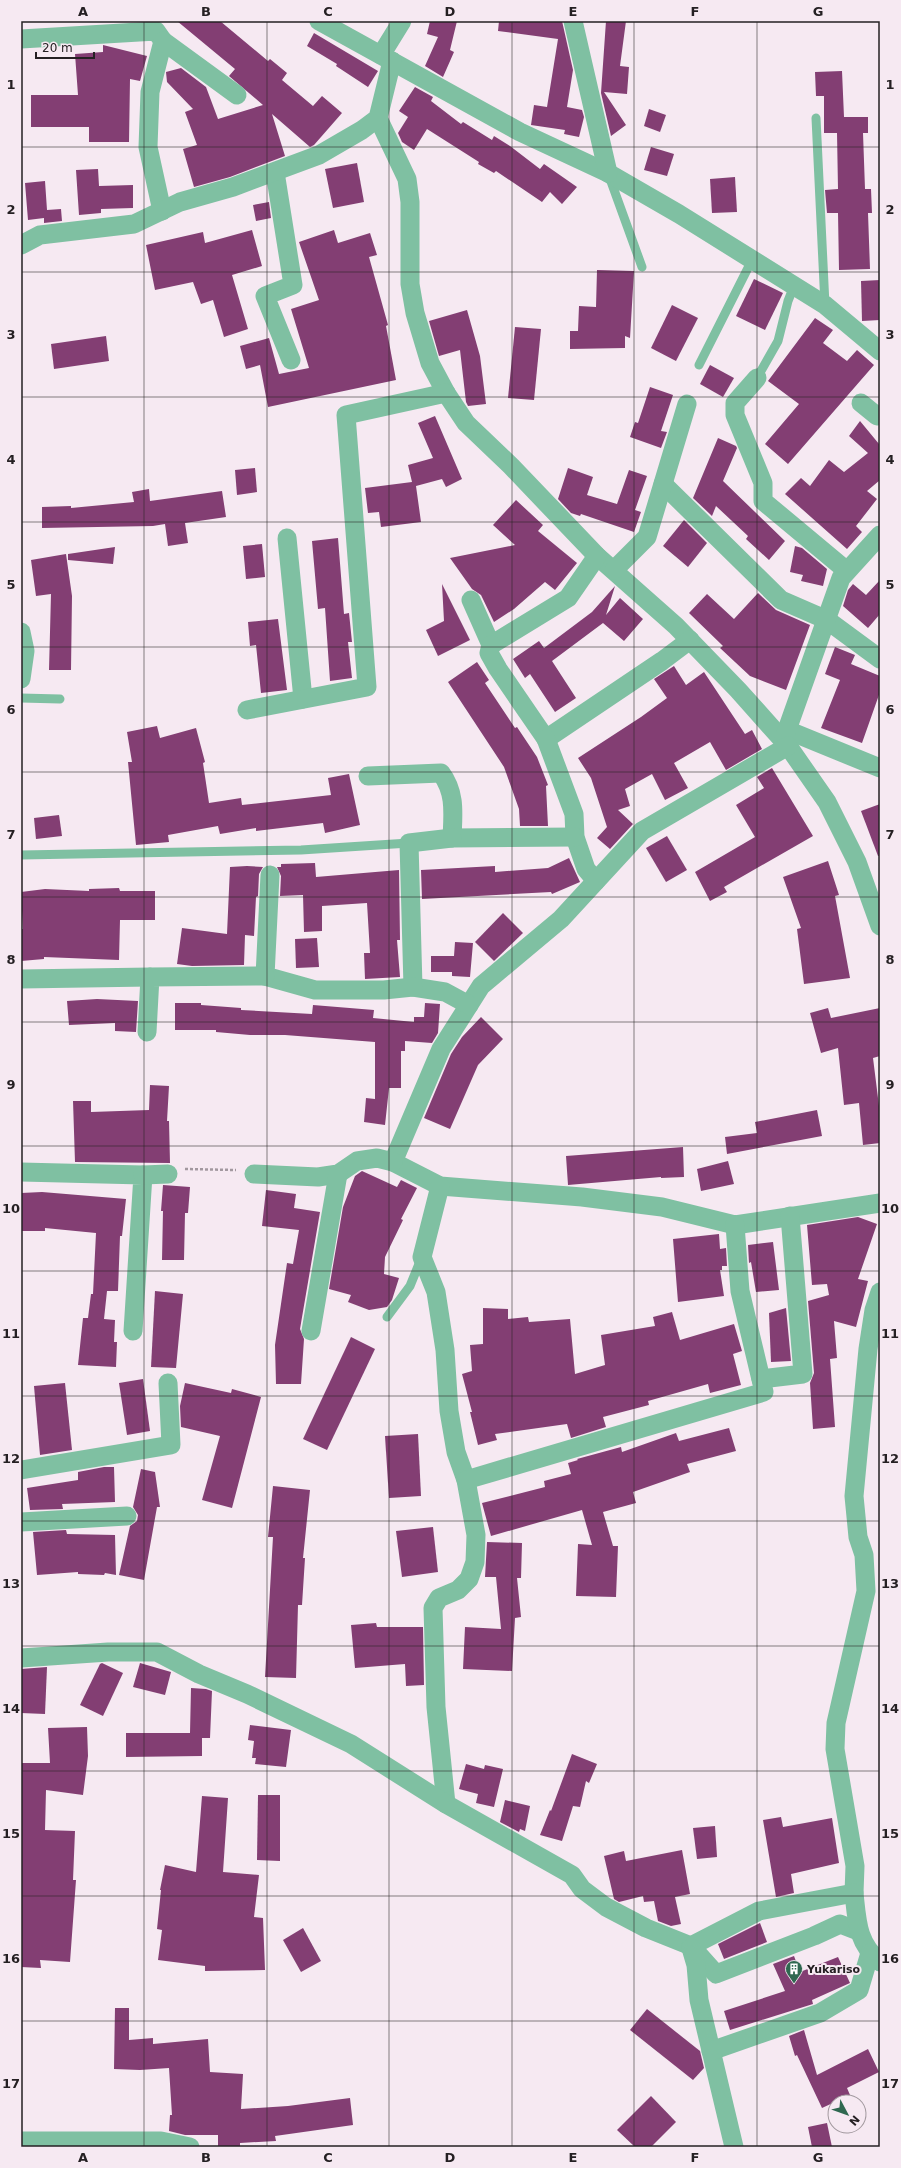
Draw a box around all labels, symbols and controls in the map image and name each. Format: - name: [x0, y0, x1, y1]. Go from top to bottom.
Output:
- text: A: [78, 4, 88, 19]
- text: B: [201, 4, 211, 19]
- text: C: [323, 4, 333, 19]
- text: D: [445, 4, 456, 19]
- text: E: [569, 4, 577, 19]
- text: F: [691, 4, 699, 19]
- text: G: [813, 4, 823, 19]
- scale bar: [36, 34, 94, 60]
- text: 20 m: [42, 41, 73, 55]
- text: 1: [6, 77, 16, 92]
- text: 1: [885, 77, 895, 92]
- text: 2: [6, 202, 16, 217]
- text: 2: [885, 202, 895, 217]
- text: 3: [6, 327, 16, 342]
- text: 3: [885, 327, 895, 342]
- text: 4: [6, 452, 16, 467]
- text: 4: [885, 452, 895, 467]
- text: 5: [6, 577, 16, 592]
- text: 5: [885, 577, 895, 592]
- text: 6: [6, 702, 16, 717]
- text: 6: [885, 702, 895, 717]
- text: 7: [6, 827, 16, 842]
- text: 7: [885, 827, 895, 842]
- text: 8: [6, 952, 16, 967]
- text: 8: [885, 952, 895, 967]
- text: 9: [6, 1077, 16, 1092]
- text: 9: [885, 1077, 895, 1092]
- text: 10: [2, 1201, 20, 1216]
- text: 10: [881, 1201, 899, 1216]
- text: 11: [2, 1326, 20, 1341]
- text: 11: [881, 1326, 899, 1341]
- text: 12: [2, 1451, 20, 1466]
- text: 12: [881, 1451, 899, 1466]
- text: 13: [2, 1576, 20, 1591]
- text: 13: [881, 1576, 899, 1591]
- text: 14: [2, 1701, 20, 1716]
- text: 14: [881, 1701, 899, 1716]
- text: 15: [2, 1826, 20, 1841]
- text: 15: [881, 1826, 899, 1841]
- text: 16: [2, 1951, 20, 1966]
- text: 16: [881, 1951, 899, 1966]
- building icon: Yukariso: [784, 1959, 804, 1984]
- place label: Yukariso: [806, 1963, 860, 1976]
- text: 17: [2, 2076, 20, 2091]
- text: 17: [881, 2076, 899, 2091]
- north arrow: [827, 2094, 867, 2134]
- text: N: [846, 2112, 862, 2128]
- text: A: [78, 2150, 88, 2165]
- text: B: [201, 2150, 211, 2165]
- text: C: [323, 2150, 333, 2165]
- text: D: [445, 2150, 456, 2165]
- text: E: [569, 2150, 577, 2165]
- text: F: [691, 2150, 699, 2165]
- text: G: [813, 2150, 823, 2165]

